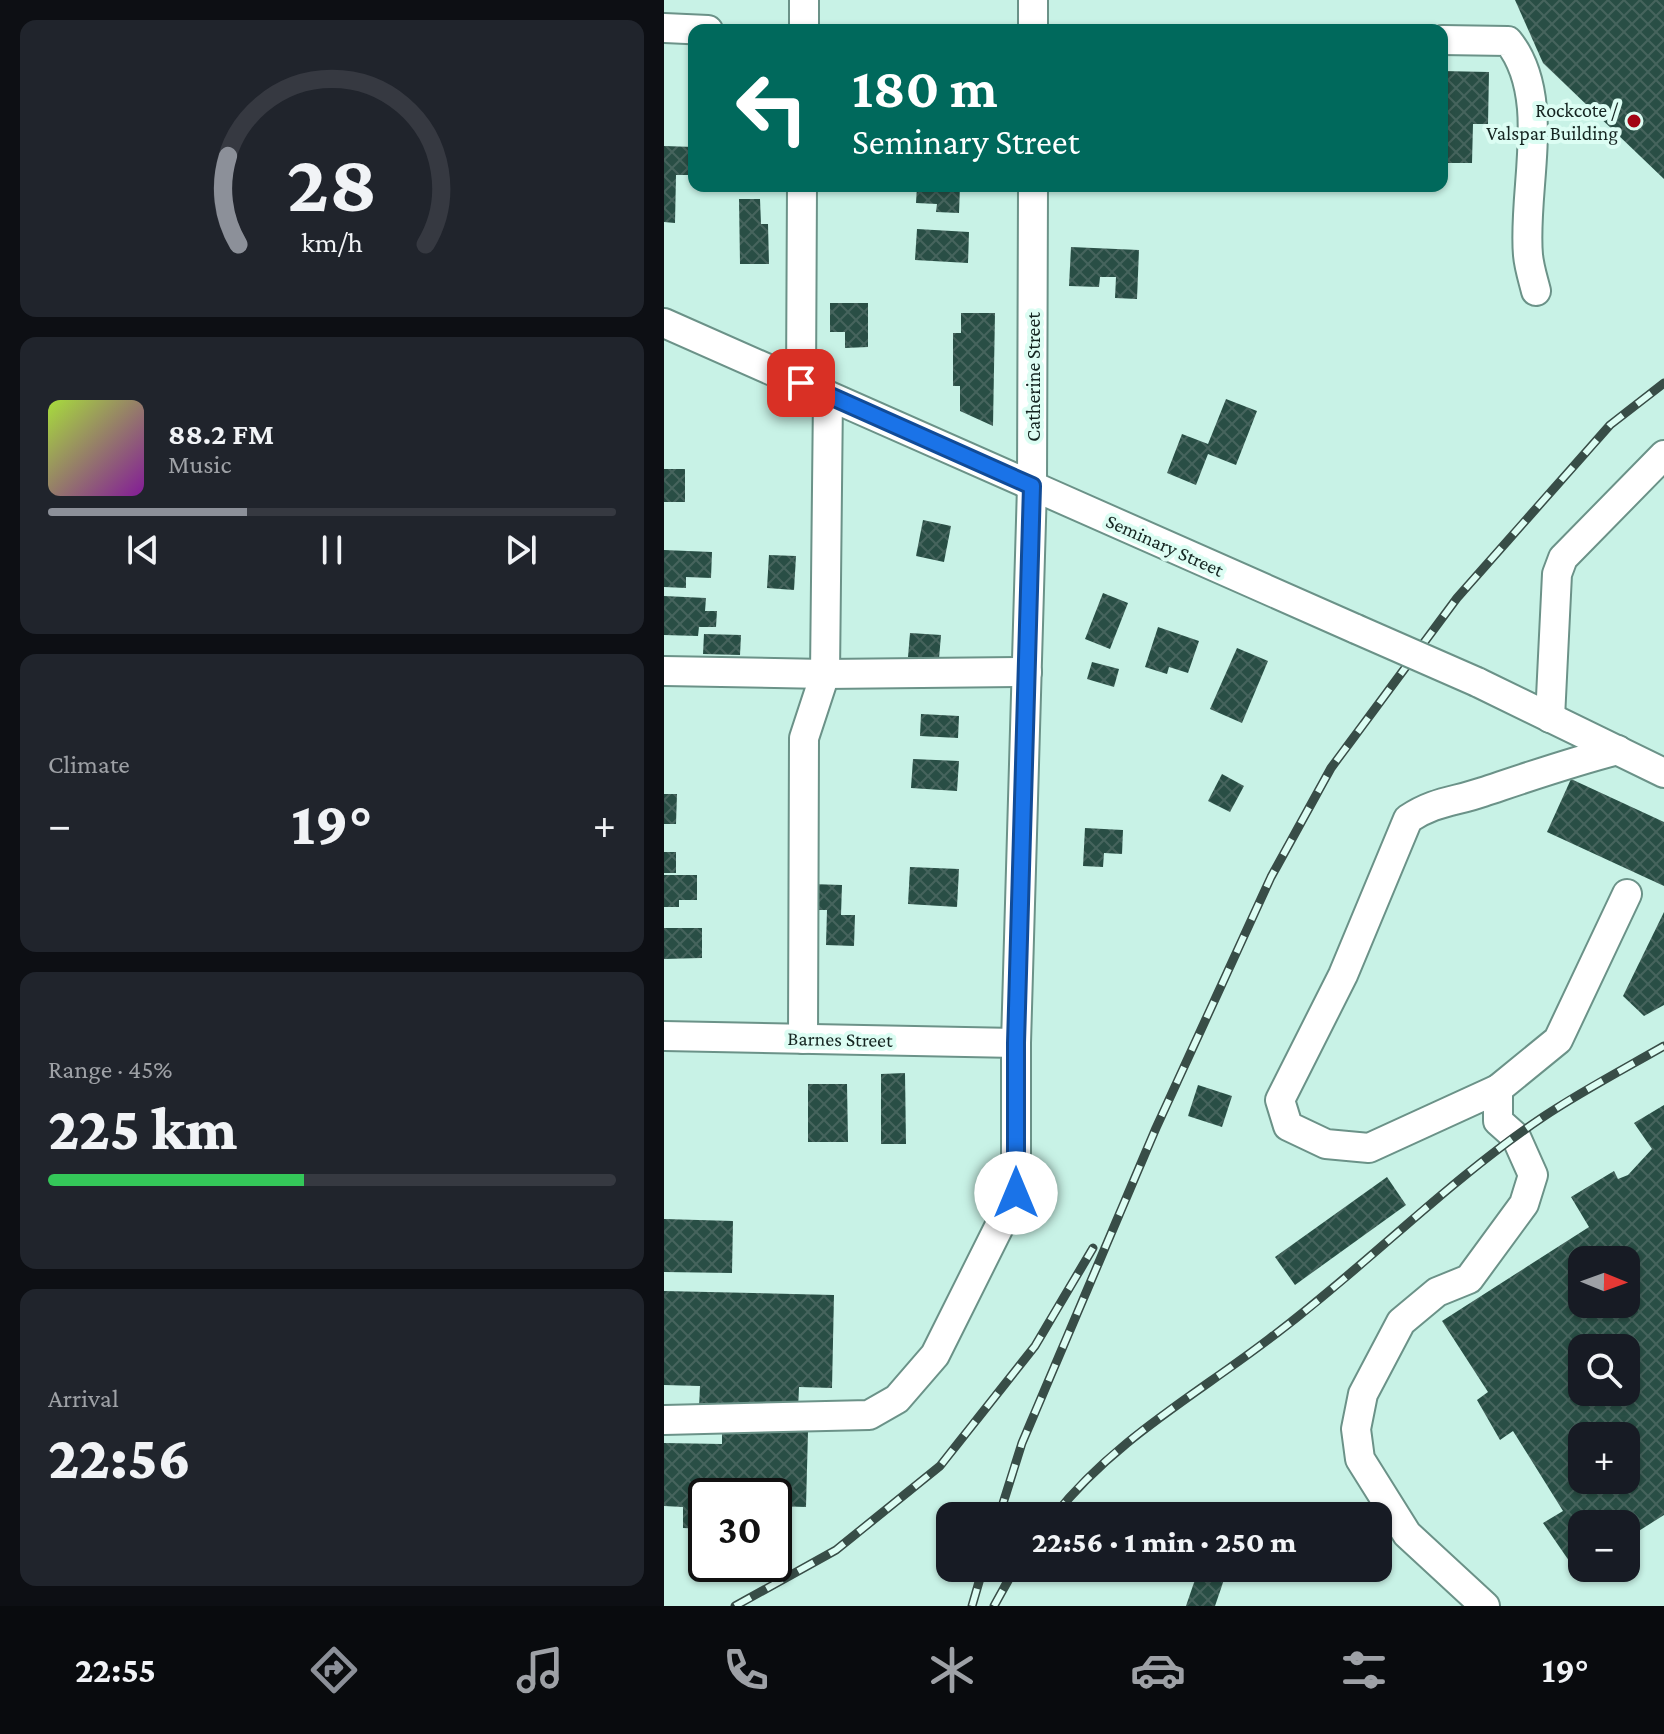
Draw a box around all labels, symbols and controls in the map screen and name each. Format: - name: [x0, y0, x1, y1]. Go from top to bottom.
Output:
- icon: left: [720, 56, 824, 160]
- text: 180 m: [852, 57, 998, 119]
- place label: Rockcote / Valspar Building: [1486, 99, 1619, 145]
- marker: Rockcote / Valspar Building: [1625, 112, 1643, 130]
- text: Seminary Street: [852, 122, 1080, 162]
- text: 28: [287, 135, 377, 228]
- text: km/h: [301, 226, 363, 258]
- street label: Catherine Street: [1022, 312, 1044, 442]
- pin: [767, 349, 835, 417]
- icon: arrive: [779, 361, 823, 405]
- text: 88.2 FM: [168, 417, 274, 450]
- text: Music: [168, 450, 231, 479]
- street label: Seminary Street: [1102, 509, 1228, 582]
- icon: previous: [121, 528, 165, 572]
- icon: pause: [310, 528, 354, 572]
- icon: next: [499, 528, 543, 572]
- text: Climate: [48, 750, 130, 779]
- text: 19°: [291, 790, 373, 857]
- text: −: [48, 800, 71, 848]
- text: +: [593, 800, 616, 848]
- street label: Barnes Street: [787, 1027, 893, 1051]
- text: Range · 45%: [48, 1055, 172, 1084]
- text: 225 km: [48, 1095, 237, 1162]
- position arrow: [974, 1151, 1058, 1235]
- north arrow: [1568, 1246, 1640, 1318]
- map controls: [1568, 1246, 1640, 1582]
- button: search: [1568, 1334, 1640, 1406]
- text: Arrival: [48, 1384, 119, 1413]
- button: +: [1568, 1422, 1640, 1494]
- text: 22:56: [48, 1424, 191, 1491]
- speed limit sign: 30: [688, 1478, 792, 1582]
- button: −: [1568, 1510, 1640, 1582]
- text: 22:56 · 1 min · 250 m: [1032, 1525, 1296, 1558]
- icon: directions: [306, 1642, 362, 1698]
- icon: music: [512, 1642, 568, 1698]
- icon: phone: [718, 1642, 774, 1698]
- icon: climate: [924, 1642, 980, 1698]
- icon: car: [1130, 1642, 1186, 1698]
- icon: filters: [1336, 1642, 1392, 1698]
- text: 22:55: [75, 1650, 156, 1690]
- text: 19°: [1542, 1650, 1589, 1690]

